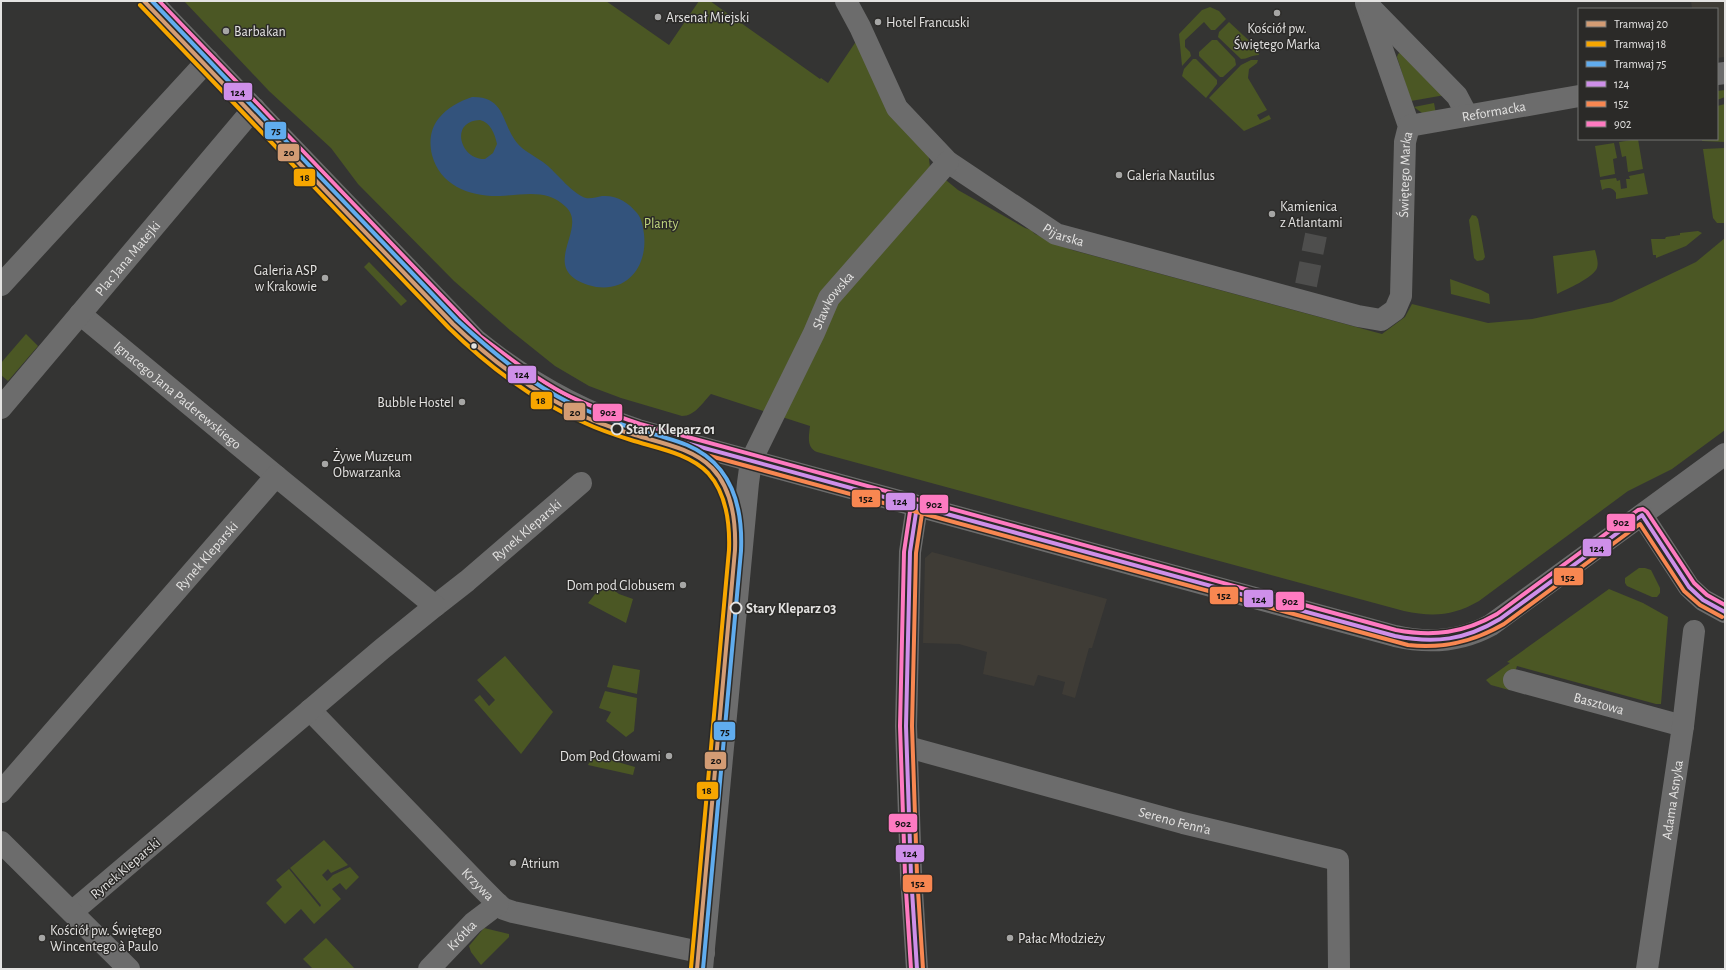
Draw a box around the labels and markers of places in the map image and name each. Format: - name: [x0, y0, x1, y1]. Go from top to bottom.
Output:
- marker: Kościół pw. Świętego Marka: [1272, 8, 1282, 18]
- place label: Arsenał Miejski: [666, 11, 749, 25]
- marker: Arsenał Miejski: [653, 12, 663, 22]
- place label: Hotel Francuski: [886, 16, 970, 30]
- marker: Hotel Francuski: [873, 17, 883, 27]
- place label: Kościół pw. Świętego Marka: [1234, 22, 1321, 52]
- place label: Barbakan: [234, 25, 286, 39]
- marker: Barbakan: [221, 26, 231, 36]
- place label: Galeria Nautilus: [1127, 169, 1215, 183]
- marker: Galeria Nautilus: [1114, 170, 1124, 180]
- place label: Kamienica z Atlantami: [1280, 200, 1343, 230]
- marker: Kamienica z Atlantami: [1267, 209, 1277, 219]
- place label: Galeria ASP w Krakowie: [254, 264, 317, 294]
- marker: Galeria ASP w Krakowie: [320, 273, 330, 283]
- unlabelled marker: [469, 341, 479, 351]
- place label: Bubble Hostel: [377, 396, 454, 410]
- marker: Bubble Hostel: [457, 397, 467, 407]
- marker: Stary Kleparz 01: [610, 422, 624, 436]
- place label: Stary Kleparz 01: [626, 423, 715, 437]
- place label: Żywe Muzeum Obwarzanka: [333, 447, 412, 480]
- marker: Żywe Muzeum Obwarzanka: [320, 459, 330, 469]
- place label: Dom pod Globusem: [566, 579, 675, 593]
- marker: Dom pod Globusem: [678, 580, 688, 590]
- marker: Stary Kleparz 03: [729, 601, 743, 615]
- place label: Stary Kleparz 03: [746, 602, 836, 616]
- place label: Dom Pod Głowami: [560, 750, 661, 764]
- marker: Dom Pod Głowami: [664, 751, 674, 761]
- place label: Atrium: [521, 857, 559, 871]
- marker: Atrium: [508, 858, 518, 868]
- place label: Kościół pw. Świętego Wincentego à Paulo: [50, 921, 162, 954]
- place label: Pałac Młodzieży: [1018, 932, 1105, 946]
- marker: Kościół pw. Świętego Wincentego à Paulo: [37, 933, 47, 943]
- marker: Pałac Młodzieży: [1005, 933, 1015, 943]

